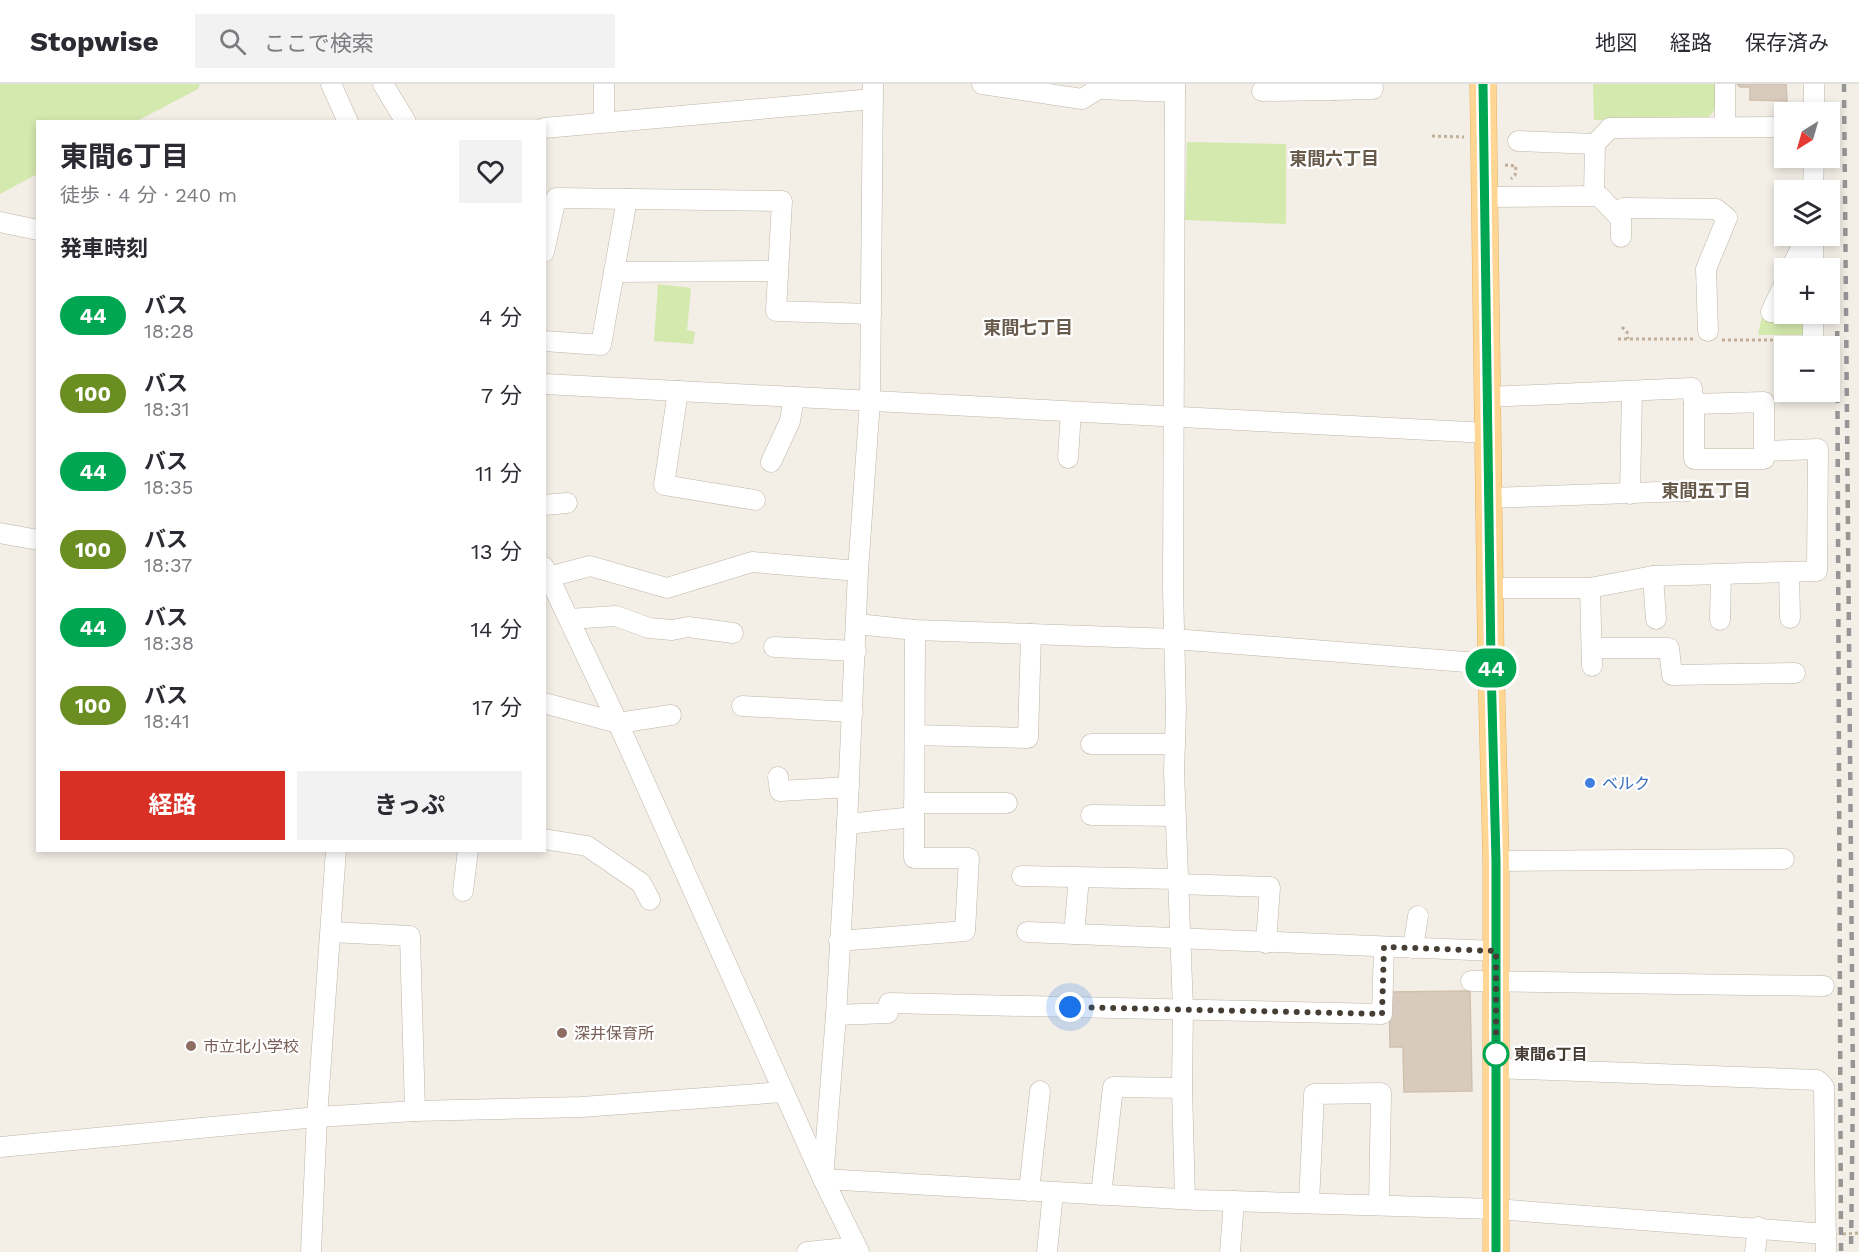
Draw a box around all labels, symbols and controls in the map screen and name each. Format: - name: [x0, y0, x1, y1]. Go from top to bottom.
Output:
- search box: [195, 14, 615, 68]
- text: Stopwise: [30, 25, 159, 58]
- icon: search: [216, 25, 249, 58]
- text: 地図: [1595, 30, 1637, 55]
- text: 経路: [1670, 30, 1712, 55]
- text: 保存済み: [1745, 30, 1829, 55]
- text: ここで検索: [264, 31, 374, 56]
- north arrow: [1774, 102, 1840, 168]
- map controls: [1774, 102, 1840, 402]
- text: 東間6丁目: [60, 140, 189, 173]
- button: heart: [459, 140, 522, 203]
- district label: 東間六丁目: [1289, 148, 1379, 169]
- button: layers: [1774, 180, 1840, 246]
- text: 徒歩 · 4 分 · 240 m: [60, 183, 237, 207]
- text: 発車時刻: [60, 236, 148, 261]
- button: +: [1774, 258, 1840, 324]
- text: バス: [144, 293, 188, 318]
- text: 44: [79, 303, 107, 328]
- text: 4 分: [479, 305, 522, 330]
- district label: 東間七丁目: [983, 317, 1073, 338]
- text: 18:28: [144, 319, 194, 343]
- button: −: [1774, 336, 1840, 402]
- text: バス: [144, 371, 188, 396]
- text: 100: [75, 381, 111, 406]
- text: 7 分: [481, 383, 522, 408]
- text: 18:31: [144, 397, 190, 421]
- text: バス: [144, 449, 188, 474]
- text: 44: [79, 459, 107, 484]
- text: 11 分: [475, 461, 522, 486]
- text: 18:35: [144, 475, 193, 499]
- district label: 東間五丁目: [1661, 480, 1751, 501]
- text: バス: [144, 527, 188, 552]
- text: 100: [75, 537, 111, 562]
- text: 13 分: [471, 539, 522, 564]
- text: 18:37: [144, 553, 192, 577]
- text: バス: [144, 605, 188, 630]
- text: 44: [79, 615, 107, 640]
- text: 14 分: [470, 617, 522, 642]
- text: 18:38: [144, 631, 194, 655]
- line badge: 44: [1464, 648, 1518, 688]
- text: 44: [1477, 656, 1505, 681]
- text: バス: [144, 683, 188, 708]
- text: 100: [75, 693, 111, 718]
- text: 17 分: [472, 695, 522, 720]
- text: 18:41: [144, 709, 190, 733]
- button: 経路: [60, 771, 285, 840]
- button: きっぷ: [297, 771, 522, 840]
- place label: ベルク: [1602, 774, 1650, 793]
- marker: ベルク: [1583, 776, 1597, 790]
- your location: [1055, 992, 1085, 1022]
- place label: 深井保育所: [574, 1024, 654, 1043]
- marker: 深井保育所: [555, 1026, 569, 1040]
- place label: 市立北小学校: [203, 1037, 299, 1056]
- marker: 市立北小学校: [184, 1039, 198, 1053]
- marker: 東間6丁目: [1483, 1041, 1509, 1067]
- place label: 東間6丁目: [1514, 1045, 1588, 1064]

